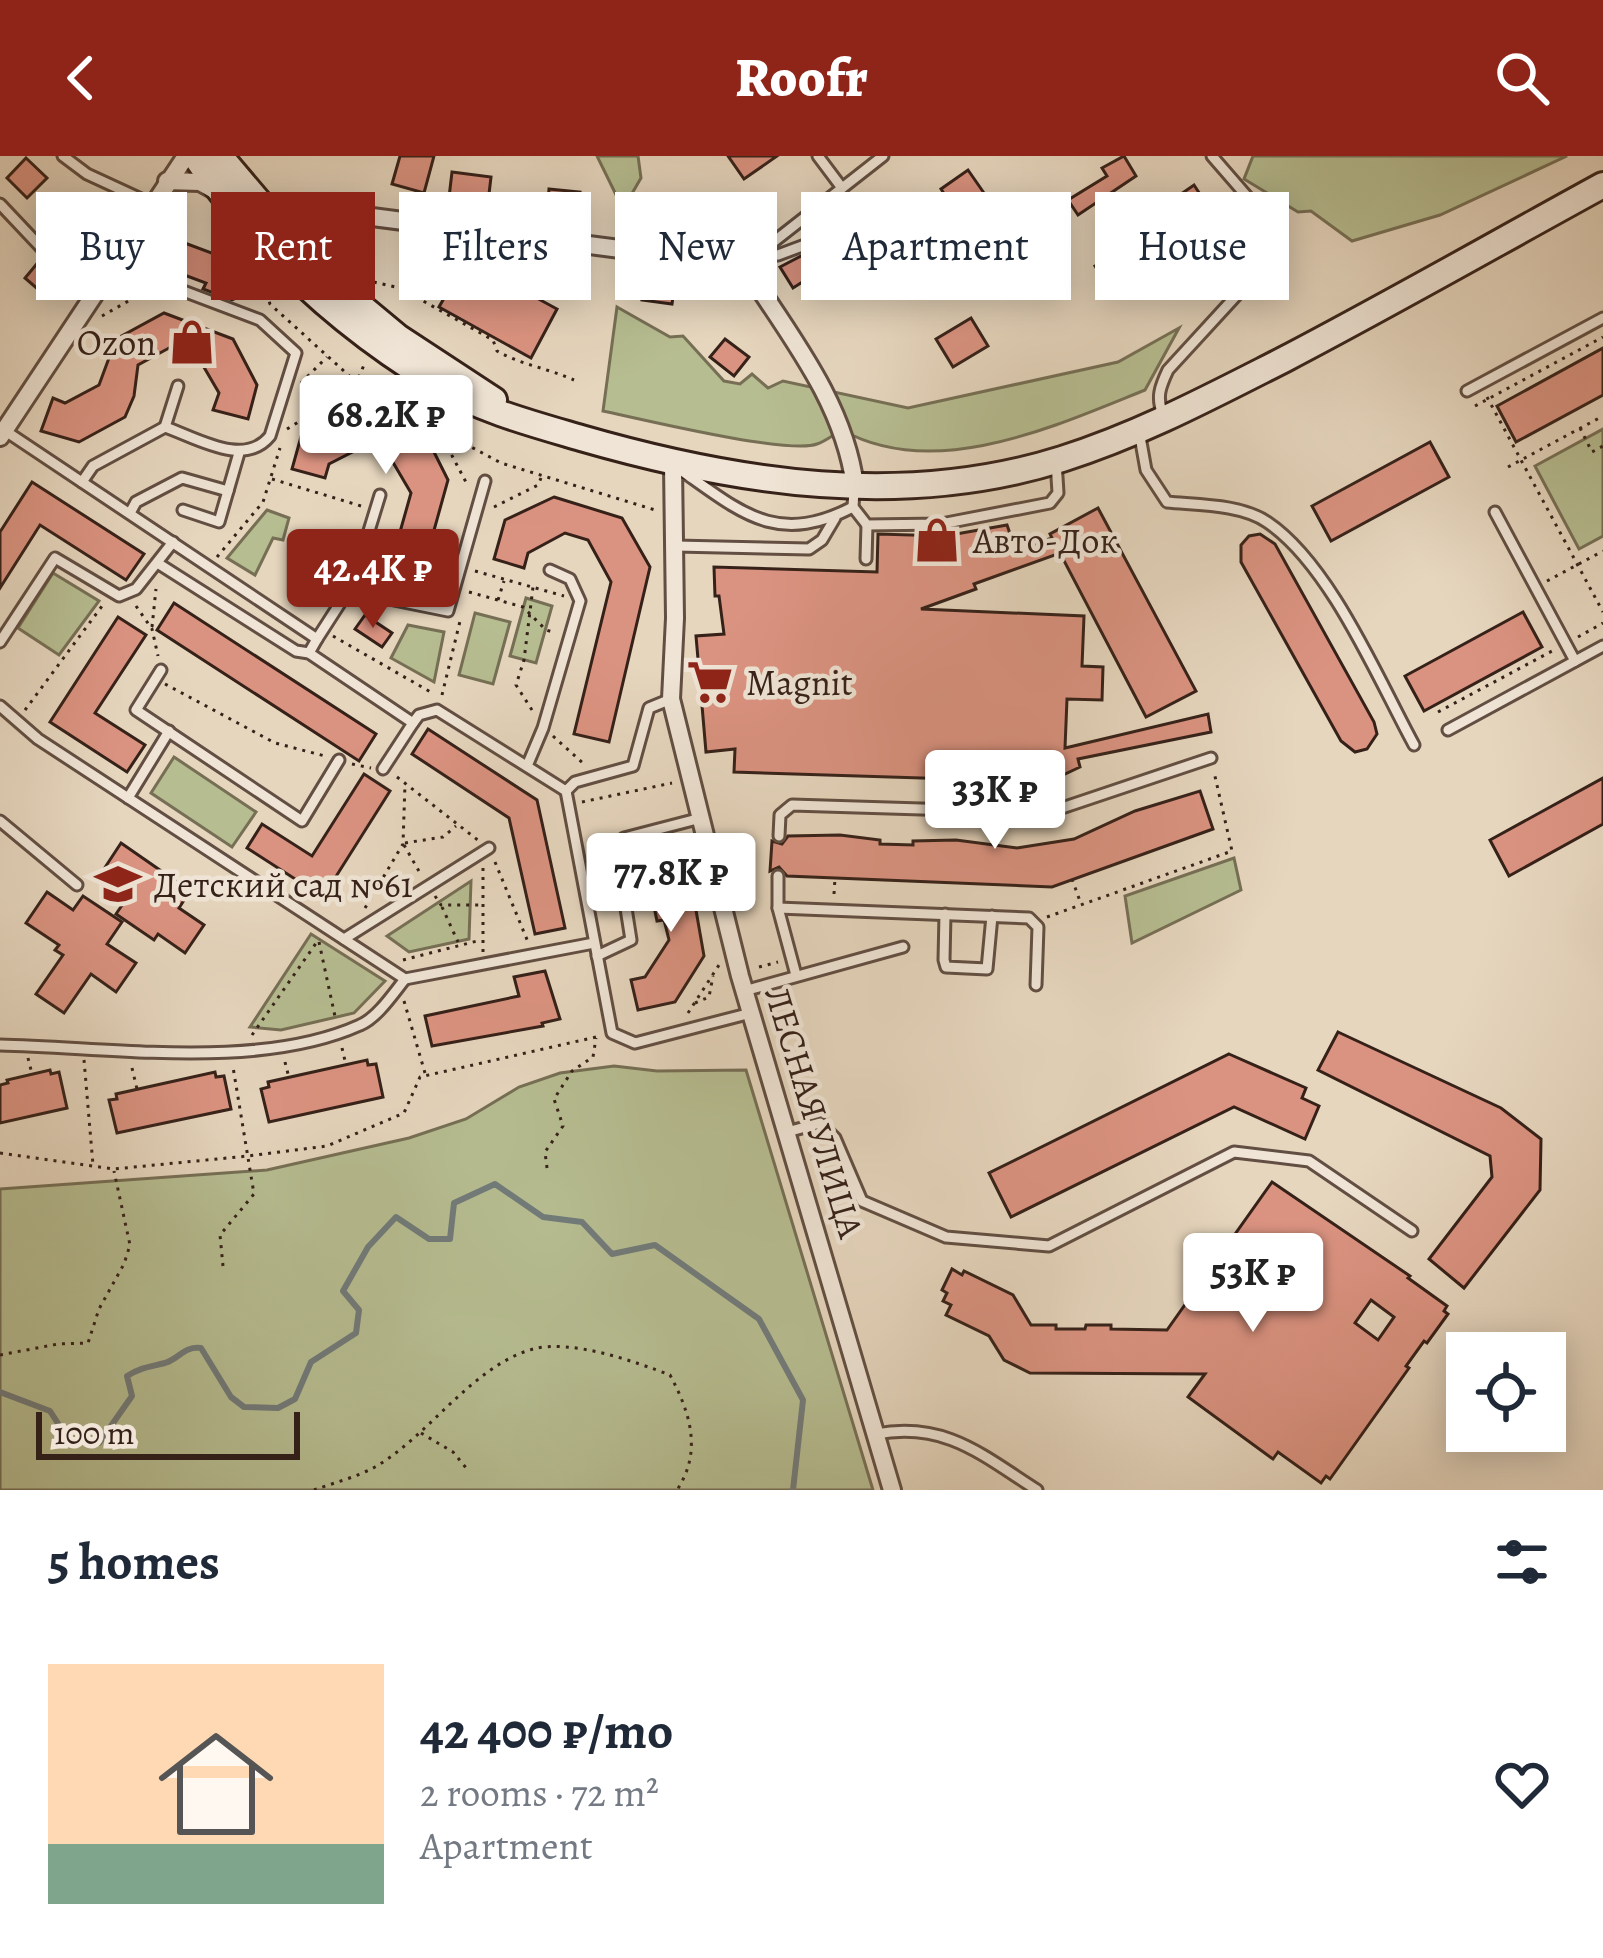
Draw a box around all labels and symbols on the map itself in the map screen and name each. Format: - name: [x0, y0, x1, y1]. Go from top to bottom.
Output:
- shop icon: Ozon: [167, 317, 217, 367]
- place label: Ozon: [77, 318, 156, 367]
- pin: 68.2K ₽: [275, 375, 497, 477]
- shop icon: Авто-Док: [912, 515, 962, 565]
- place label: Авто-Док: [972, 516, 1118, 565]
- pin: 42.4K ₽: [262, 529, 484, 631]
- supermarket icon: Magnit: [685, 657, 735, 707]
- place label: Magnit: [746, 658, 853, 707]
- pin: 33K ₽: [911, 750, 1079, 852]
- pin: 77.8K ₽: [560, 833, 782, 935]
- school or university icon: Детский сад №61: [93, 859, 143, 909]
- place label: Детский сад №61: [154, 860, 413, 909]
- street label: ЛЕСНАЯ УЛИЦА: [753, 981, 876, 1245]
- pin: 53K ₽: [1169, 1233, 1337, 1335]
- scale bar: [36, 1406, 300, 1459]

